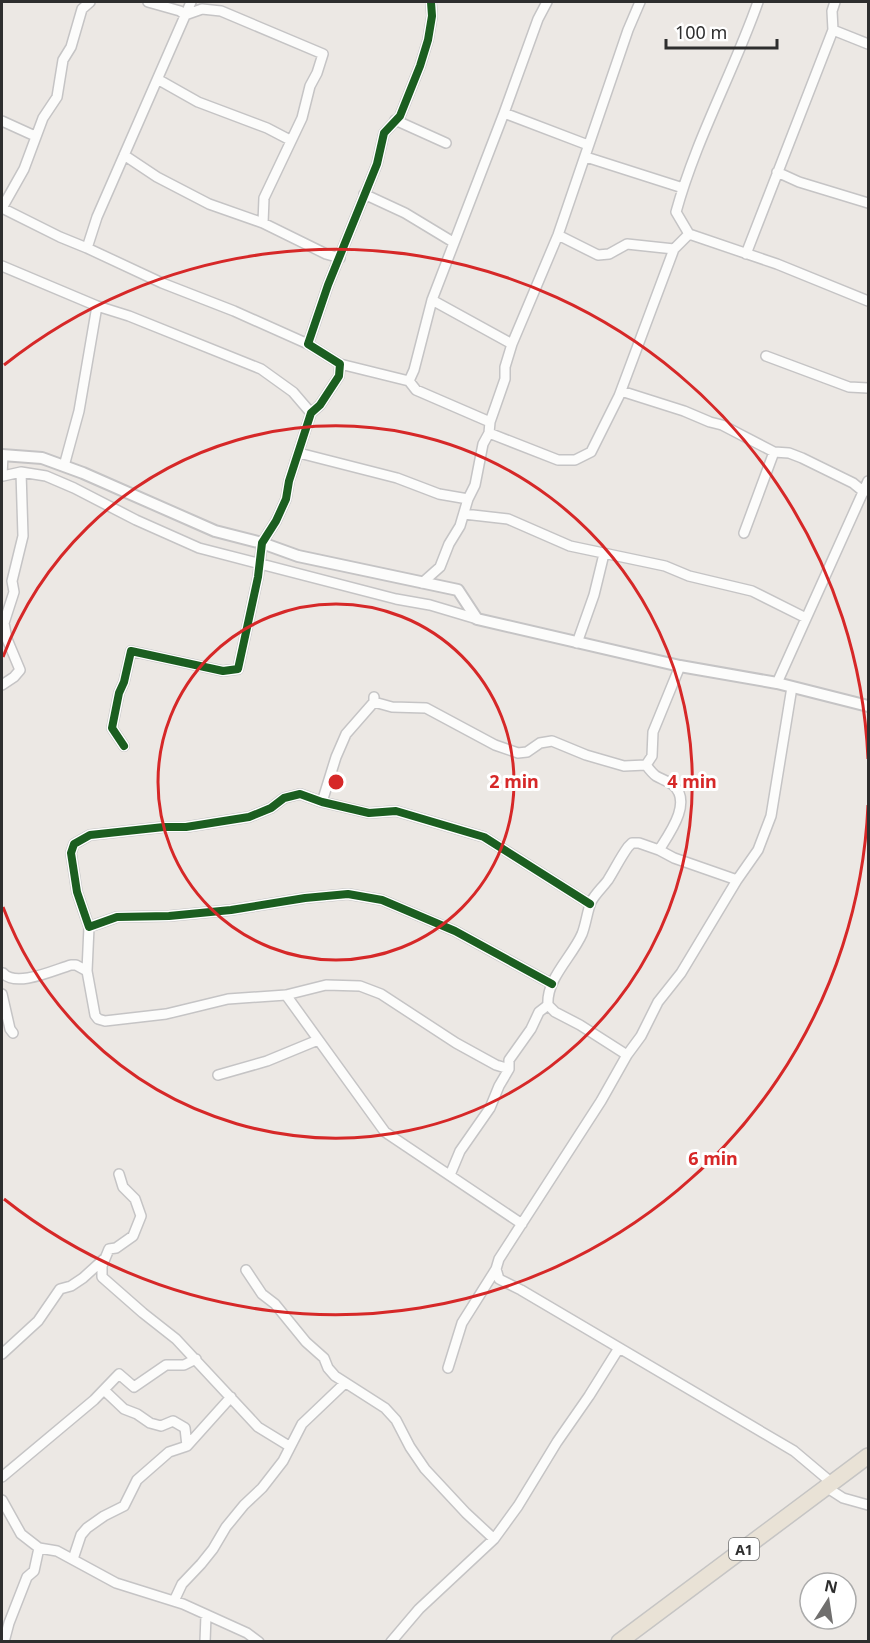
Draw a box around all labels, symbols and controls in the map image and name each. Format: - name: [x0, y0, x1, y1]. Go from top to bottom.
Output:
- scale bar: [666, 12, 777, 50]
- text: 100 m: [675, 20, 727, 44]
- text: 2 min: [489, 769, 539, 793]
- text: 4 min: [667, 769, 717, 793]
- centre of rings: [326, 772, 346, 792]
- text: 6 min: [688, 1146, 738, 1170]
- road number: A1: [729, 1538, 759, 1560]
- north arrow: [798, 1571, 858, 1631]
- text: N: [822, 1574, 840, 1598]

